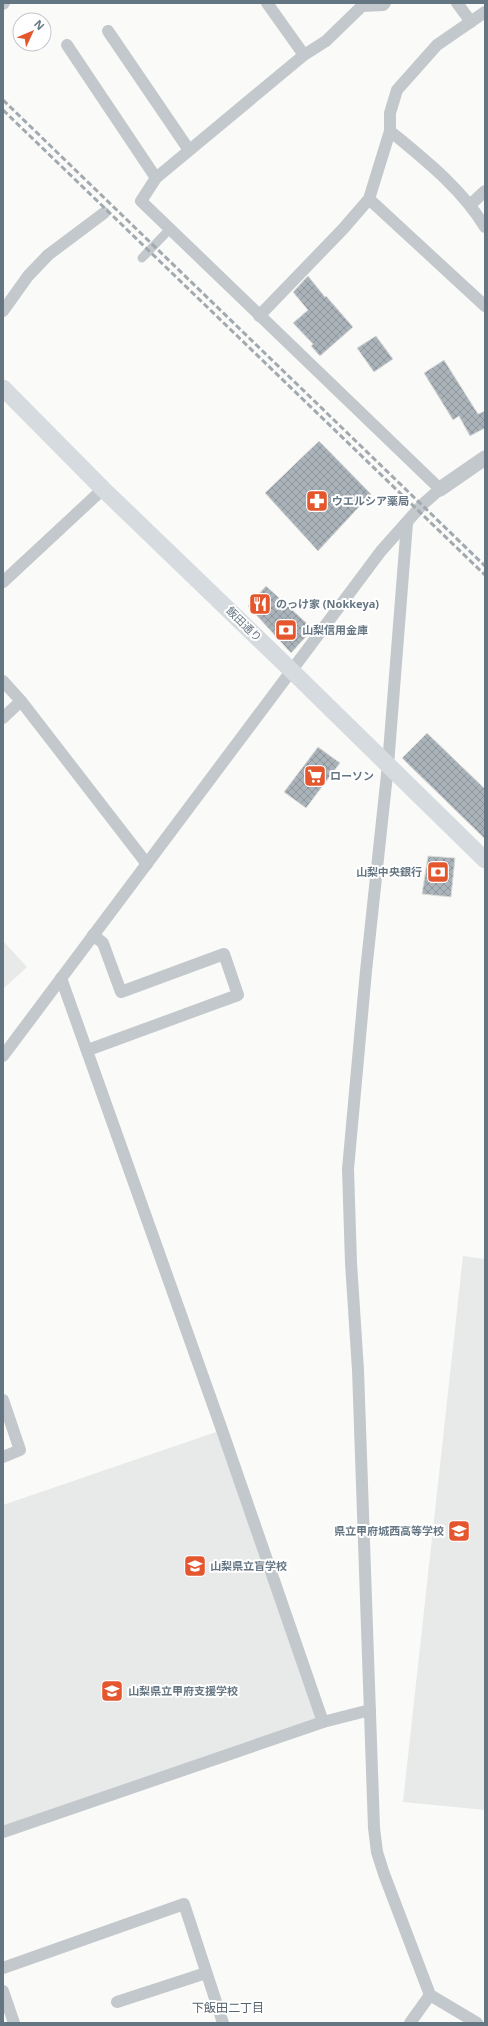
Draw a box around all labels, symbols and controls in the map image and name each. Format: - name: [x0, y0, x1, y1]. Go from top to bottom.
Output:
- north arrow: [12, 12, 52, 52]
- text: N: [31, 16, 48, 33]
- pharmacy icon: ウエルシア薬局: [304, 488, 330, 514]
- place label: ウエルシア薬局: [332, 493, 409, 508]
- restaurant icon: のっけ家 (Nokkeya): [247, 591, 273, 617]
- place label: のっけ家 (Nokkeya): [276, 596, 379, 611]
- street label: 飯田通り: [223, 603, 265, 644]
- bank icon: 山梨信用金庫: [273, 617, 299, 643]
- place label: 山梨信用金庫: [302, 622, 368, 637]
- supermarket icon: ローソン: [302, 763, 328, 789]
- place label: ローソン: [330, 768, 374, 783]
- bank icon: 山梨中央銀行: [425, 859, 451, 885]
- place label: 山梨中央銀行: [356, 864, 422, 879]
- school or university icon: 県立甲府城西高等学校: [446, 1518, 472, 1544]
- place label: 県立甲府城西高等学校: [334, 1523, 444, 1538]
- school or university icon: 山梨県立盲学校: [182, 1553, 208, 1579]
- place label: 山梨県立盲学校: [210, 1558, 287, 1573]
- school or university icon: 山梨県立甲府支援学校: [99, 1678, 125, 1704]
- place label: 山梨県立甲府支援学校: [128, 1683, 238, 1698]
- district label: 下飯田二丁目: [192, 1999, 264, 2016]

